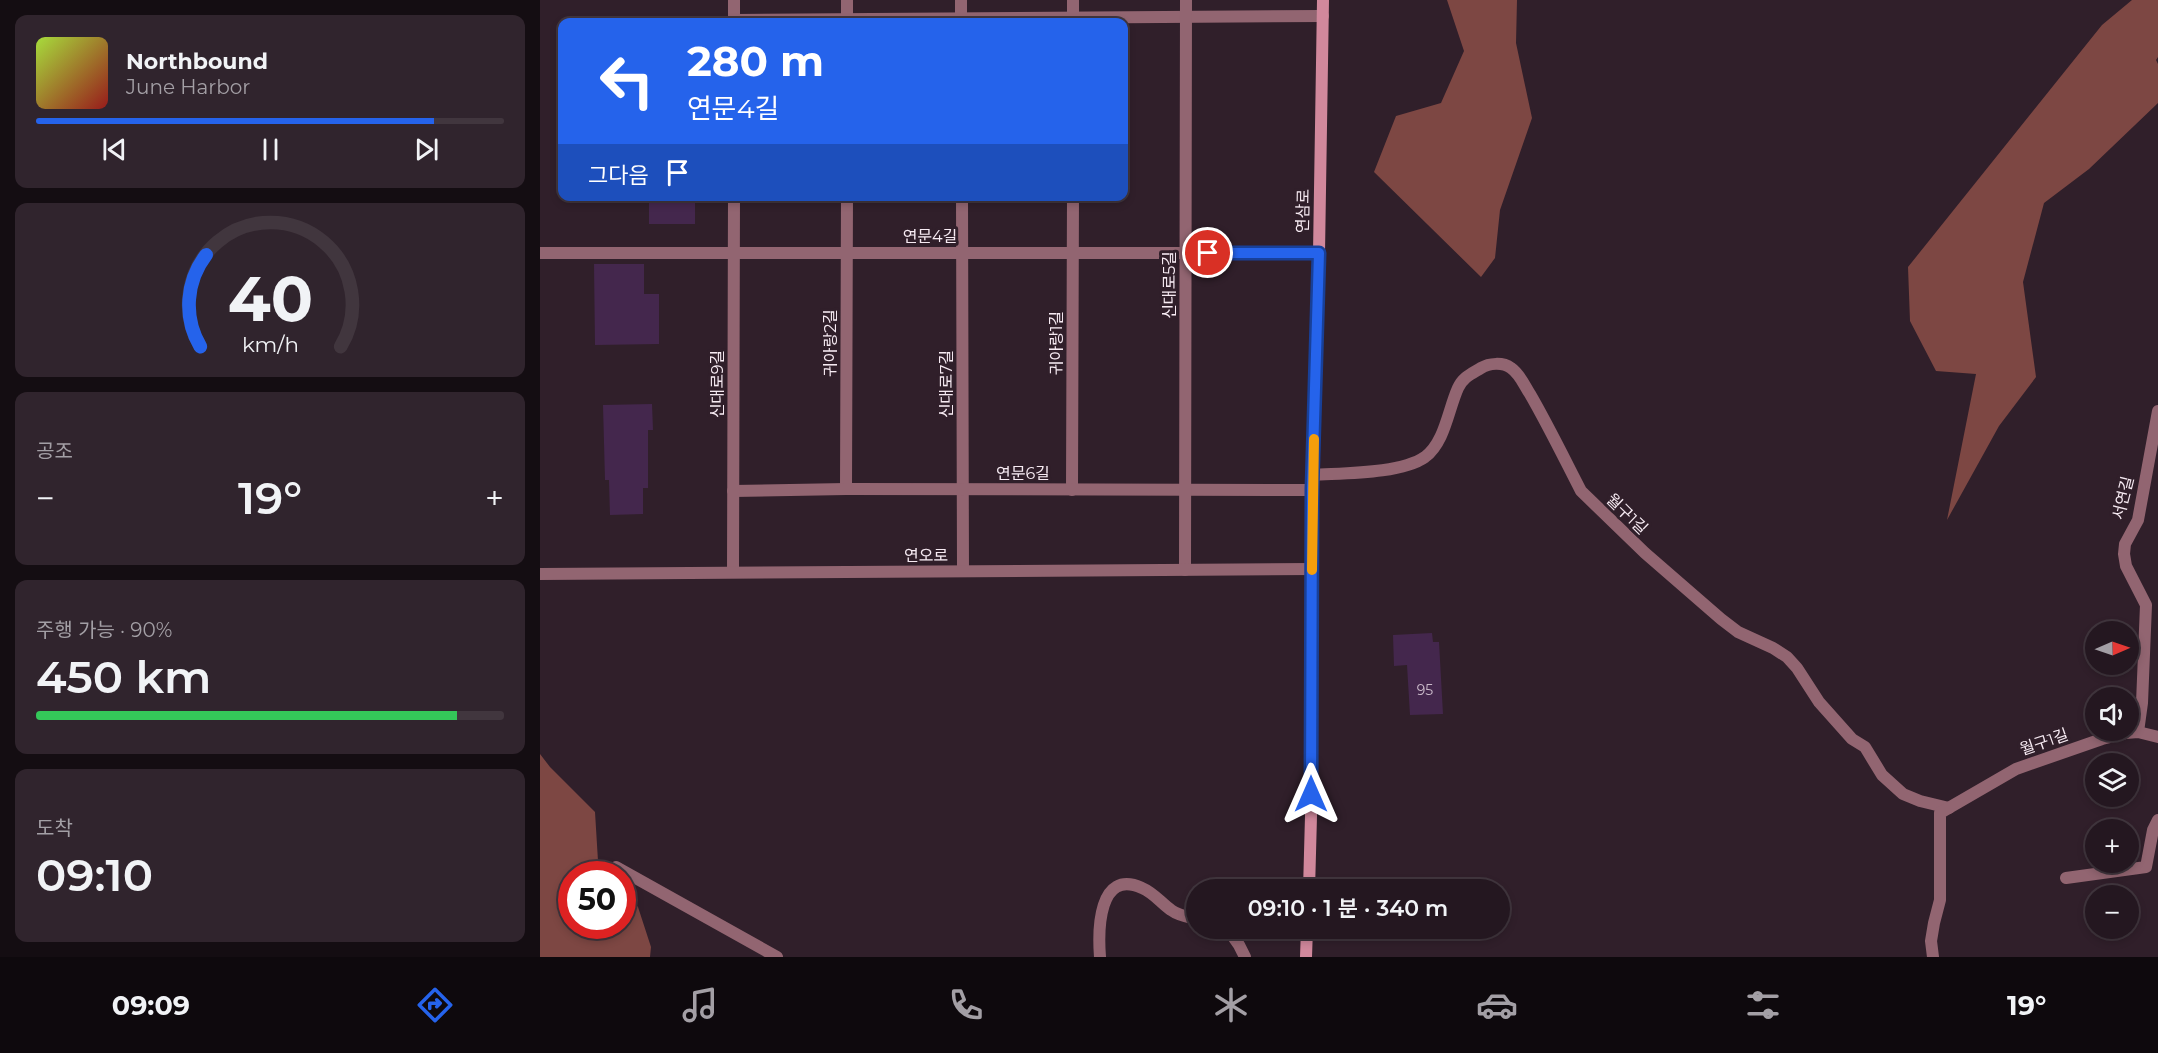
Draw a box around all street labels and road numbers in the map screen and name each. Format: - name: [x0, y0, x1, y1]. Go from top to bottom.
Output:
- street label: 연삼로: [1293, 188, 1313, 233]
- street label: 연문4길: [903, 227, 957, 246]
- street label: 신대로5길: [1160, 251, 1179, 319]
- street label: 귀아랑2길: [821, 309, 840, 377]
- street label: 귀아랑1길: [1047, 311, 1066, 375]
- street label: 신대로9길: [708, 350, 727, 418]
- street label: 신대로7길: [937, 350, 956, 418]
- street label: 연문6길: [996, 464, 1050, 483]
- street label: 서연길: [2108, 474, 2138, 522]
- street label: 월구1길: [1602, 490, 1652, 538]
- street label: 연오로: [904, 546, 948, 565]
- street label: 월구1길: [2017, 725, 2071, 759]

